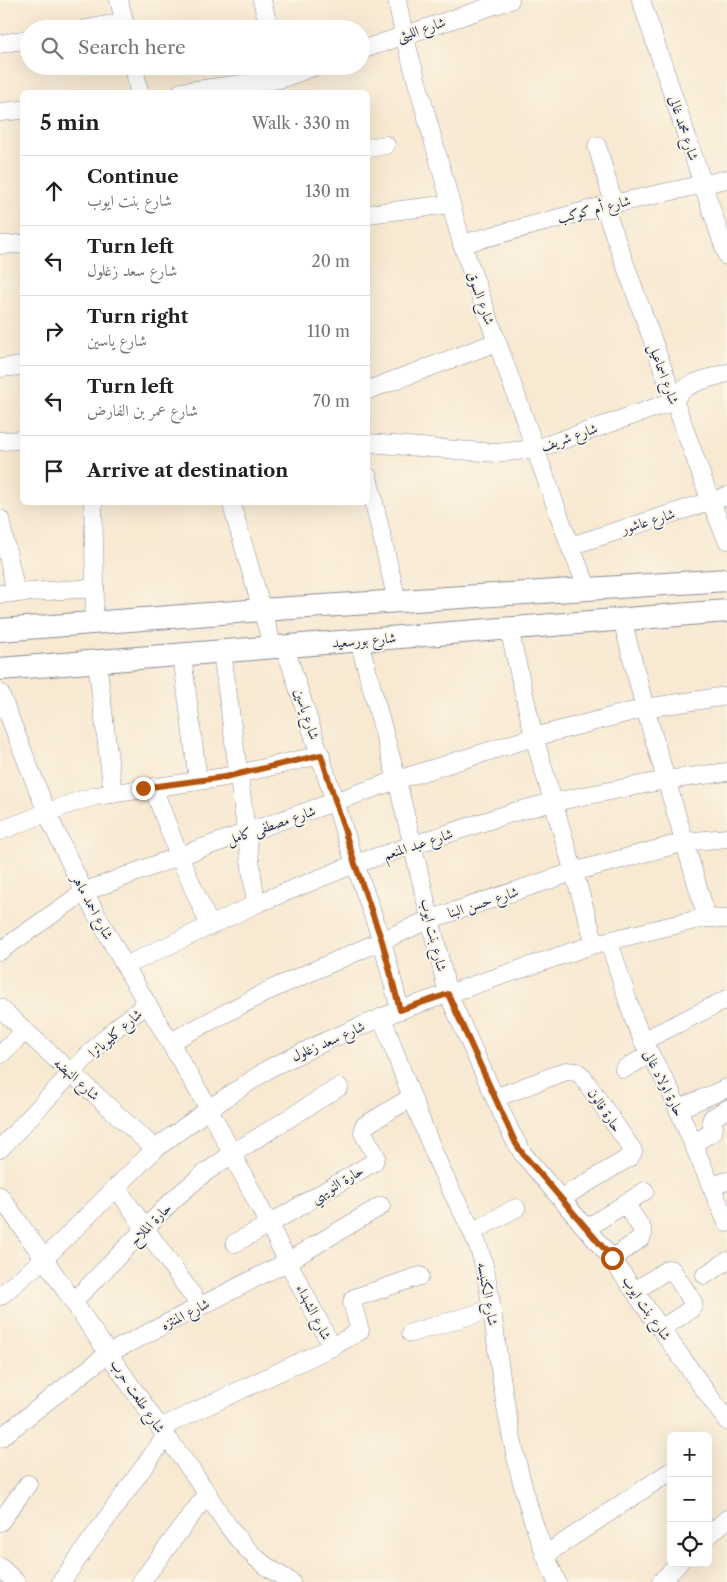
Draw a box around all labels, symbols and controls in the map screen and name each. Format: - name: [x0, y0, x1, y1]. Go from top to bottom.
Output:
- street label: شارع الليثى: [394, 13, 449, 48]
- search box: [20, 20, 370, 75]
- icon: search: [38, 34, 66, 62]
- text: Search here: [78, 36, 186, 59]
- street label: شارع محمد غالى: [662, 93, 703, 164]
- text: 5 min: [40, 110, 100, 135]
- text: Walk · 330 m: [252, 113, 350, 133]
- text: Continue: [87, 165, 179, 188]
- icon: ahead: [40, 177, 68, 205]
- text: 130 m: [305, 181, 350, 201]
- text: شارع بنت ايوب: [87, 190, 172, 210]
- street label: شارع أم كوكب: [555, 190, 634, 231]
- text: Turn left: [87, 235, 174, 258]
- icon: left: [40, 247, 68, 275]
- text: 20 m: [311, 251, 350, 271]
- text: شارع سعد زغلول: [87, 260, 177, 280]
- street label: شارع السوق: [460, 269, 499, 328]
- text: Turn right: [87, 305, 188, 328]
- icon: right: [40, 317, 68, 345]
- text: 110 m: [307, 321, 350, 341]
- text: شارع ياسين: [87, 330, 147, 350]
- street label: شارع اسماعيل: [642, 341, 683, 408]
- text: Turn left: [87, 375, 174, 398]
- icon: left: [40, 387, 68, 415]
- text: 70 m: [313, 391, 350, 411]
- text: شارع عمر بن الفارض: [87, 400, 198, 420]
- street label: شارع شريف: [538, 419, 601, 458]
- icon: arrive: [40, 457, 68, 485]
- text: Arrive at destination: [87, 459, 288, 482]
- street label: شارع عاشور: [617, 504, 678, 541]
- street label: شارع بورسعيد: [331, 628, 397, 655]
- street label: شارع ياسين: [287, 686, 324, 743]
- route end: [132, 777, 155, 800]
- street label: شارع مصطفى كامل: [224, 801, 319, 851]
- street label: شارع عبد المنعم: [381, 824, 457, 868]
- street label: شارع احمد ماهر: [65, 869, 118, 944]
- street label: شارع حسن البنا: [445, 882, 521, 925]
- street label: شارع بنت ايوب: [414, 897, 451, 974]
- street label: شارع كليوباترا: [84, 1005, 148, 1064]
- street label: شارع سعد زغلول: [288, 1017, 369, 1068]
- street label: حارة اولاد غالى: [640, 1047, 688, 1119]
- street label: شارع النهضه: [48, 1054, 104, 1106]
- street label: حارة فالون: [584, 1085, 626, 1135]
- street label: حارة النويهي: [307, 1161, 369, 1210]
- street label: حارة الملاح: [125, 1199, 178, 1252]
- route start: [601, 1247, 624, 1270]
- street label: شارع الكنيسه: [471, 1261, 502, 1328]
- street label: شارع بنت ايوب: [616, 1272, 675, 1346]
- street label: شارع الشهداء: [290, 1281, 336, 1344]
- street label: شارع المنتزه: [158, 1294, 214, 1337]
- street label: شارع طلعت حرب: [104, 1356, 169, 1438]
- map controls: [667, 1432, 712, 1567]
- button: +: [667, 1432, 712, 1477]
- button: −: [667, 1477, 712, 1522]
- button: locate: [667, 1522, 712, 1567]

